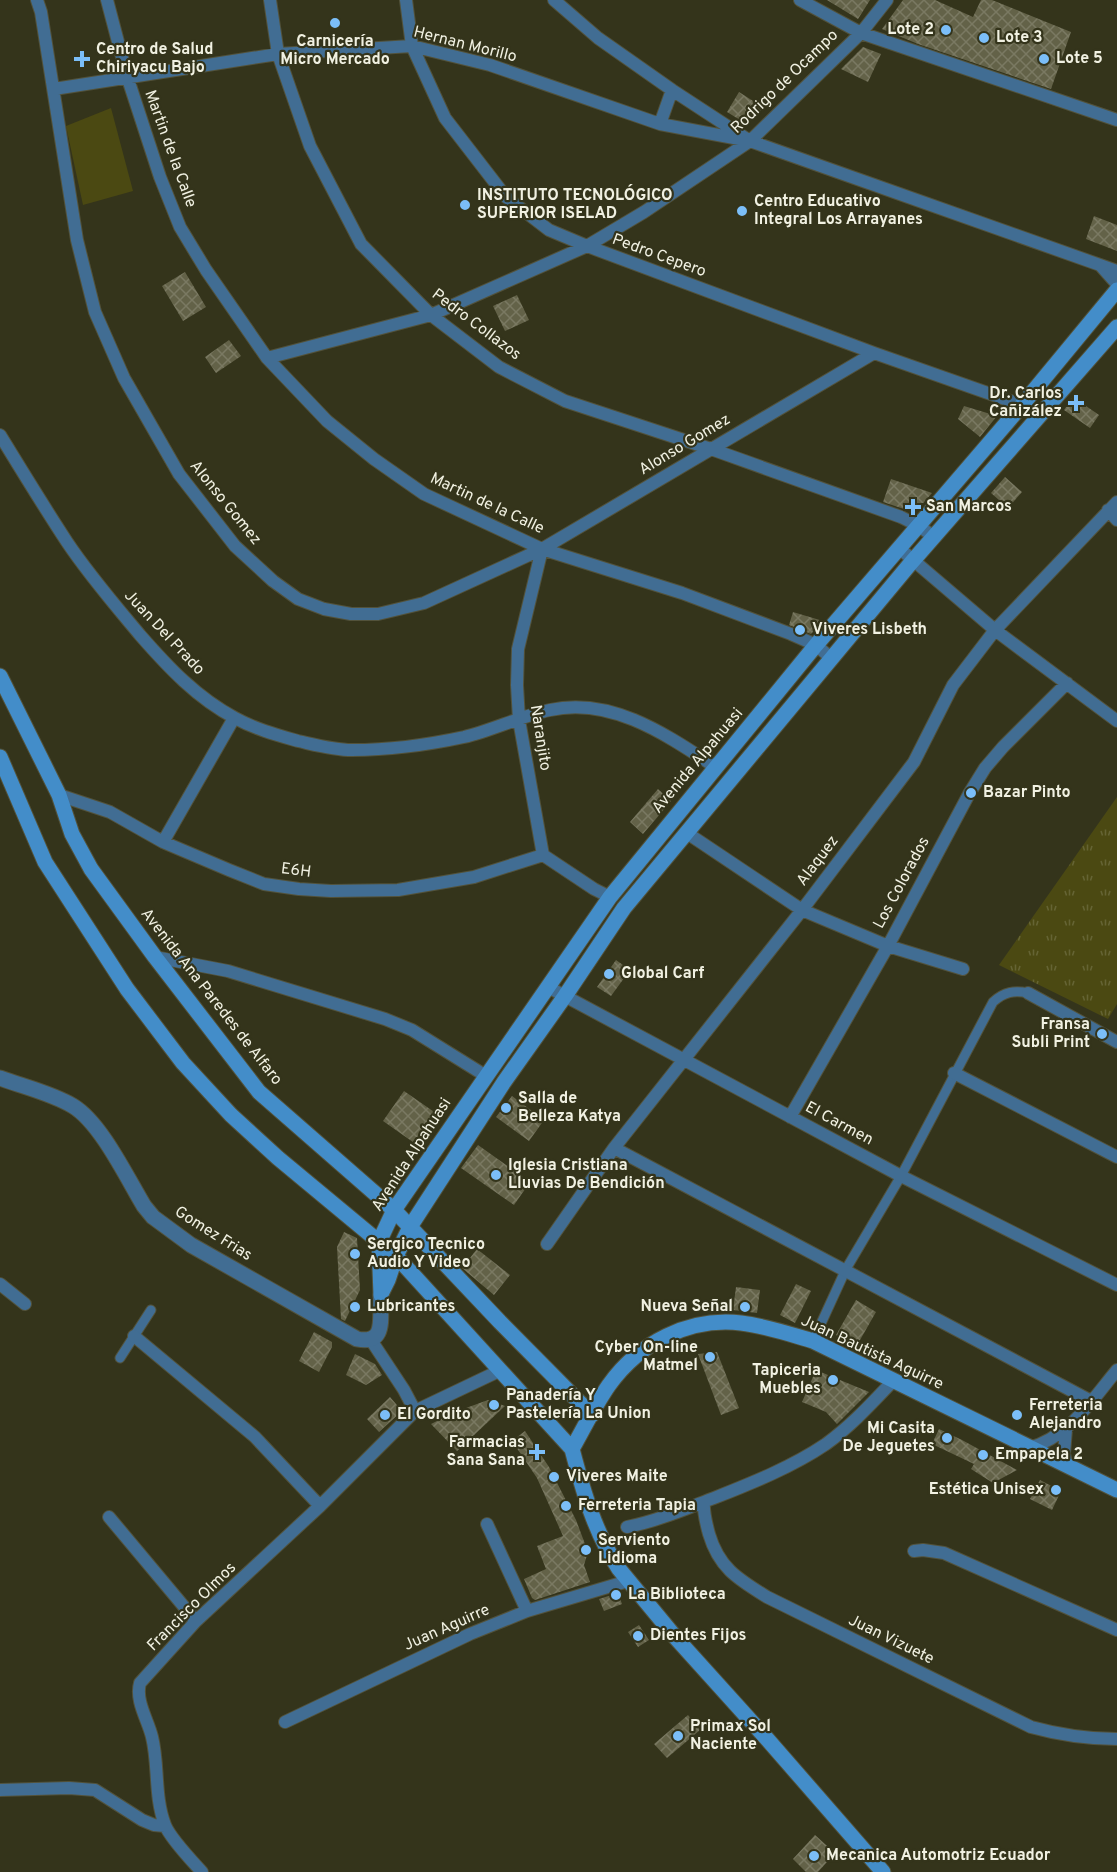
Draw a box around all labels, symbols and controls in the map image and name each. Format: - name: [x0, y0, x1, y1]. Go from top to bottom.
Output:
- marker: Carnicería Micro Mercado: [328, 16, 342, 30]
- place label: Lote 2: [887, 20, 934, 40]
- street label: Hernan Morillo: [411, 22, 519, 68]
- marker: Lote 2: [939, 23, 953, 37]
- street label: Rodrigo de Ocampo: [727, 26, 843, 138]
- place label: Lote 3: [996, 28, 1043, 48]
- marker: Lote 3: [977, 31, 991, 45]
- place label: Carnicería Micro Mercado: [280, 32, 390, 70]
- place label: Centro de Salud Chiriyacu Bajo: [96, 40, 213, 78]
- place label: Lote 5: [1056, 49, 1103, 69]
- marker: Centro de Salud Chiriyacu Bajo: [73, 50, 91, 68]
- marker: Lote 5: [1037, 52, 1051, 66]
- street label: Martin de la Calle: [139, 88, 201, 210]
- place label: INSTITUTO TECNOLÓGICO SUPERIOR ISELAD: [477, 184, 673, 224]
- place label: Centro Educativo Integral Los Arrayanes: [754, 192, 923, 230]
- marker: INSTITUTO TECNOLÓGICO SUPERIOR ISELAD: [458, 198, 472, 212]
- marker: Centro Educativo Integral Los Arrayanes: [735, 204, 749, 218]
- street label: Pedro Cepero: [609, 230, 709, 282]
- street label: Pedro Collazos: [427, 285, 525, 365]
- place label: Dr. Carlos Cañizález: [989, 384, 1062, 422]
- marker: Dr. Carlos Cañizález: [1067, 394, 1085, 412]
- street label: Alonso Gomez: [636, 410, 734, 480]
- street label: Alonso Gomez: [185, 457, 265, 549]
- street label: Martin de la Calle: [427, 469, 547, 539]
- place label: San Marcos: [926, 497, 1012, 517]
- marker: San Marcos: [904, 498, 922, 516]
- street label: Juan Del Prado: [119, 586, 209, 680]
- place label: Viveres Lisbeth: [812, 620, 927, 640]
- marker: Viveres Lisbeth: [793, 623, 807, 637]
- street label: Naranjito: [525, 704, 555, 772]
- street label: Avenida Alpahuasi: [648, 704, 748, 818]
- place label: Bazar Pinto: [983, 783, 1071, 803]
- marker: Bazar Pinto: [964, 786, 978, 800]
- street label: Alaquez: [793, 832, 843, 890]
- street label: Los Colorados: [869, 834, 935, 932]
- street label: E6H: [280, 859, 312, 883]
- street label: Avenida Ana Paredes de Alfaro: [136, 905, 286, 1089]
- place label: Global Carf: [621, 964, 705, 984]
- marker: Global Carf: [602, 967, 616, 981]
- place label: Fransa Subli Print: [1011, 1015, 1090, 1053]
- marker: Fransa Subli Print: [1095, 1027, 1109, 1041]
- place label: Salla de Belleza Katya: [518, 1089, 621, 1127]
- street label: Avenida Alpahuasi: [368, 1094, 456, 1216]
- street label: El Carmen: [802, 1098, 876, 1150]
- marker: Salla de Belleza Katya: [499, 1101, 513, 1115]
- place label: Iglesia Cristiana Lluvias De Bendición: [508, 1156, 665, 1194]
- marker: Iglesia Cristiana Lluvias De Bendición: [489, 1168, 503, 1182]
- street label: Gomez Frias: [170, 1202, 256, 1266]
- place label: Sergico Tecnico Audio Y Video: [367, 1235, 485, 1273]
- marker: Sergico Tecnico Audio Y Video: [348, 1247, 362, 1261]
- place label: Lubricantes: [367, 1297, 455, 1317]
- place label: Nueva Señal: [641, 1297, 733, 1317]
- marker: Lubricantes: [348, 1300, 362, 1314]
- marker: Nueva Señal: [738, 1300, 752, 1314]
- street label: Juan Bautista Aguirre: [797, 1311, 947, 1395]
- place label: Cyber On-line Matmel: [595, 1338, 698, 1376]
- marker: Cyber On-line Matmel: [703, 1350, 717, 1364]
- place label: Tapiceria Muebles: [752, 1361, 821, 1399]
- marker: Tapiceria Muebles: [826, 1373, 840, 1387]
- place label: Panadería Y Pastelería La Union: [506, 1386, 651, 1424]
- place label: Ferreteria Alejandro: [1029, 1396, 1103, 1434]
- marker: Panadería Y Pastelería La Union: [487, 1398, 501, 1412]
- place label: El Gordito: [397, 1405, 471, 1425]
- marker: El Gordito: [378, 1408, 392, 1422]
- marker: Ferreteria Alejandro: [1010, 1408, 1024, 1422]
- place label: Mi Casita De Jeguetes: [843, 1419, 935, 1457]
- marker: Mi Casita De Jeguetes: [940, 1431, 954, 1445]
- place label: Farmacias Sana Sana: [447, 1433, 525, 1471]
- marker: Farmacias Sana Sana: [530, 1445, 544, 1459]
- place label: Empapela 2: [995, 1445, 1083, 1465]
- marker: Empapela 2: [976, 1448, 990, 1462]
- place label: Viveres Maite: [566, 1467, 668, 1487]
- marker: Viveres Maite: [547, 1470, 561, 1484]
- place label: Estética Unisex: [929, 1480, 1044, 1500]
- marker: Estética Unisex: [1049, 1483, 1063, 1497]
- place label: Ferreteria Tapia: [578, 1496, 696, 1516]
- marker: Ferreteria Tapia: [559, 1499, 573, 1513]
- place label: Serviento Lidioma: [598, 1531, 670, 1569]
- marker: Serviento Lidioma: [579, 1543, 593, 1557]
- street label: Francisco Olmos: [143, 1558, 241, 1656]
- place label: La Biblioteca: [628, 1585, 726, 1605]
- marker: La Biblioteca: [609, 1588, 623, 1602]
- street label: Juan Aguirre: [401, 1600, 493, 1656]
- street label: Juan Vizuete: [845, 1611, 937, 1669]
- place label: Dientes Fijos: [650, 1626, 747, 1646]
- marker: Dientes Fijos: [631, 1629, 645, 1643]
- place label: Primax Sol Naciente: [690, 1717, 771, 1755]
- marker: Primax Sol Naciente: [671, 1729, 685, 1743]
- place label: Mecanica Automotriz Ecuador: [826, 1846, 1051, 1866]
- marker: Mecanica Automotriz Ecuador: [807, 1849, 821, 1863]

